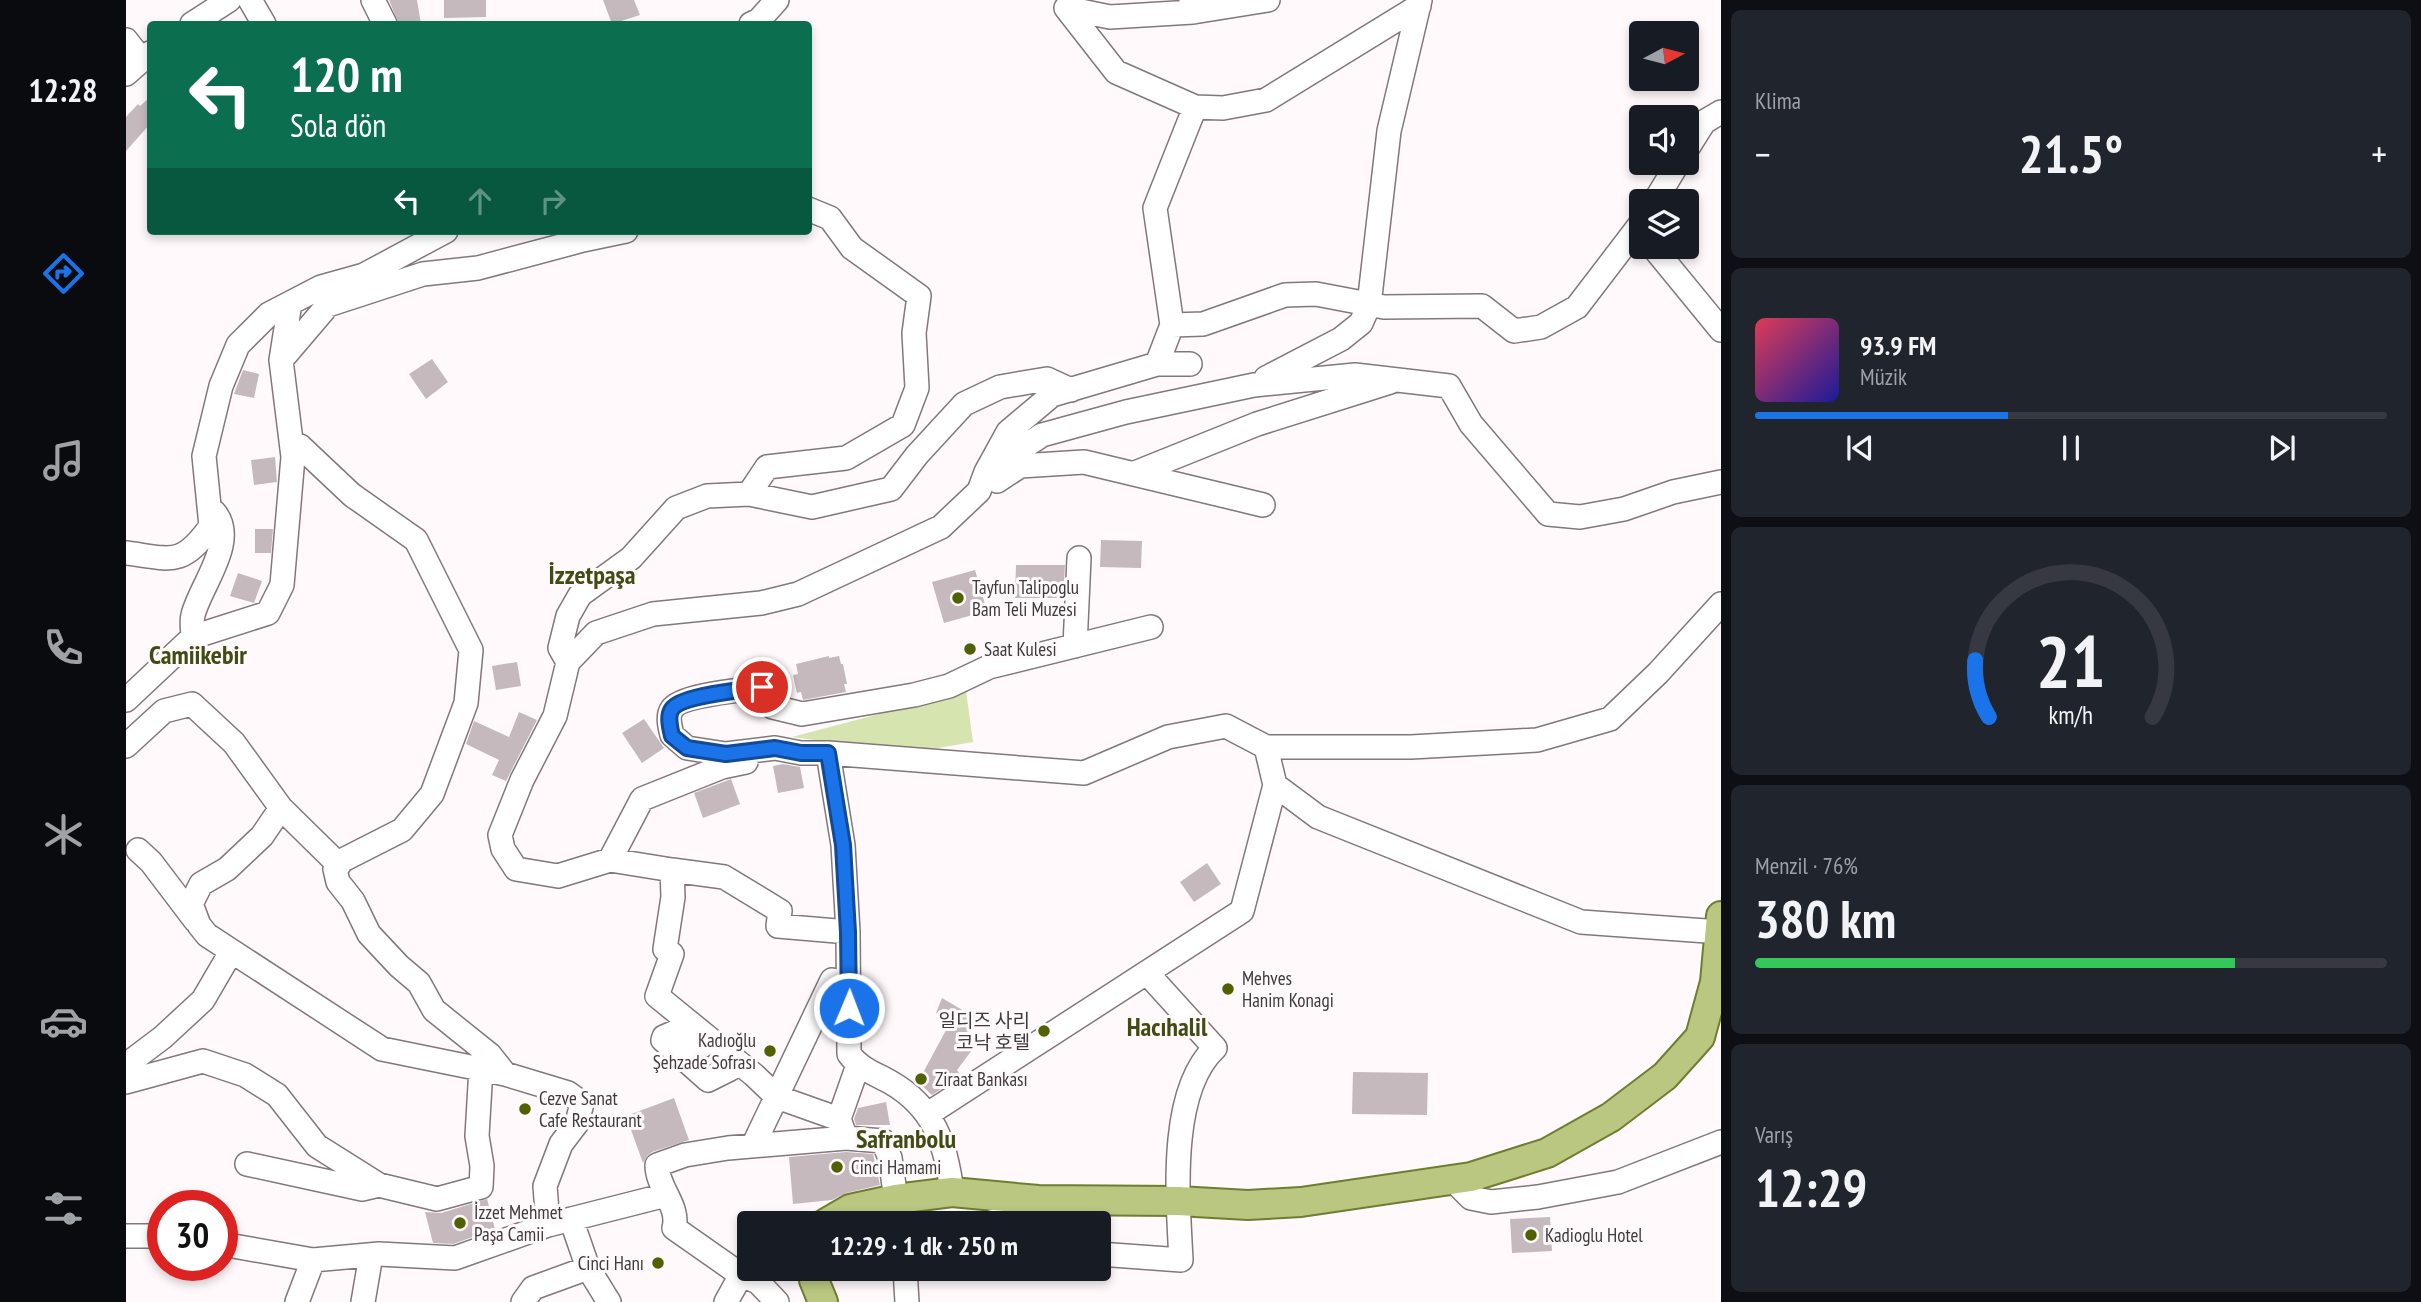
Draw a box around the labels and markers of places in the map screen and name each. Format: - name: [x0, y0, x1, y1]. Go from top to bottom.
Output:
- place label: Tayfun Talipoglu Bam Teli Muzesi: [972, 575, 1079, 621]
- marker: Tayfun Talipoglu Bam Teli Muzesi: [950, 590, 966, 606]
- place label: Saat Kulesi: [984, 637, 1057, 661]
- marker: Saat Kulesi: [962, 641, 978, 657]
- pin: [732, 657, 792, 717]
- place label: Mehves Hanim Konagi: [1242, 966, 1334, 1012]
- marker: Mehves Hanim Konagi: [1220, 981, 1236, 997]
- place label: 일디즈 사리 코낙 호텔: [939, 1008, 1030, 1054]
- marker: 일디즈 사리 코낙 호텔: [1036, 1023, 1052, 1039]
- place label: Kadıoğlu Şehzade Sofrası: [653, 1028, 756, 1074]
- marker: Kadıoğlu Şehzade Sofrası: [762, 1043, 778, 1059]
- place label: Ziraat Bankası: [935, 1067, 1028, 1091]
- marker: Ziraat Bankası: [913, 1071, 929, 1087]
- place label: Cezve Sanat Cafe Restaurant: [539, 1086, 643, 1132]
- marker: Cezve Sanat Cafe Restaurant: [517, 1101, 533, 1117]
- place label: Cinci Hamami: [851, 1155, 941, 1179]
- marker: Cinci Hamami: [829, 1159, 845, 1175]
- place label: İzzet Mehmet Paşa Camii: [474, 1200, 564, 1246]
- marker: İzzet Mehmet Paşa Camii: [452, 1215, 468, 1231]
- place label: Kadioglu Hotel: [1545, 1223, 1643, 1247]
- marker: Kadioglu Hotel: [1523, 1227, 1539, 1243]
- place label: Cinci Hanı: [578, 1251, 644, 1275]
- marker: Cinci Hanı: [650, 1255, 666, 1271]

